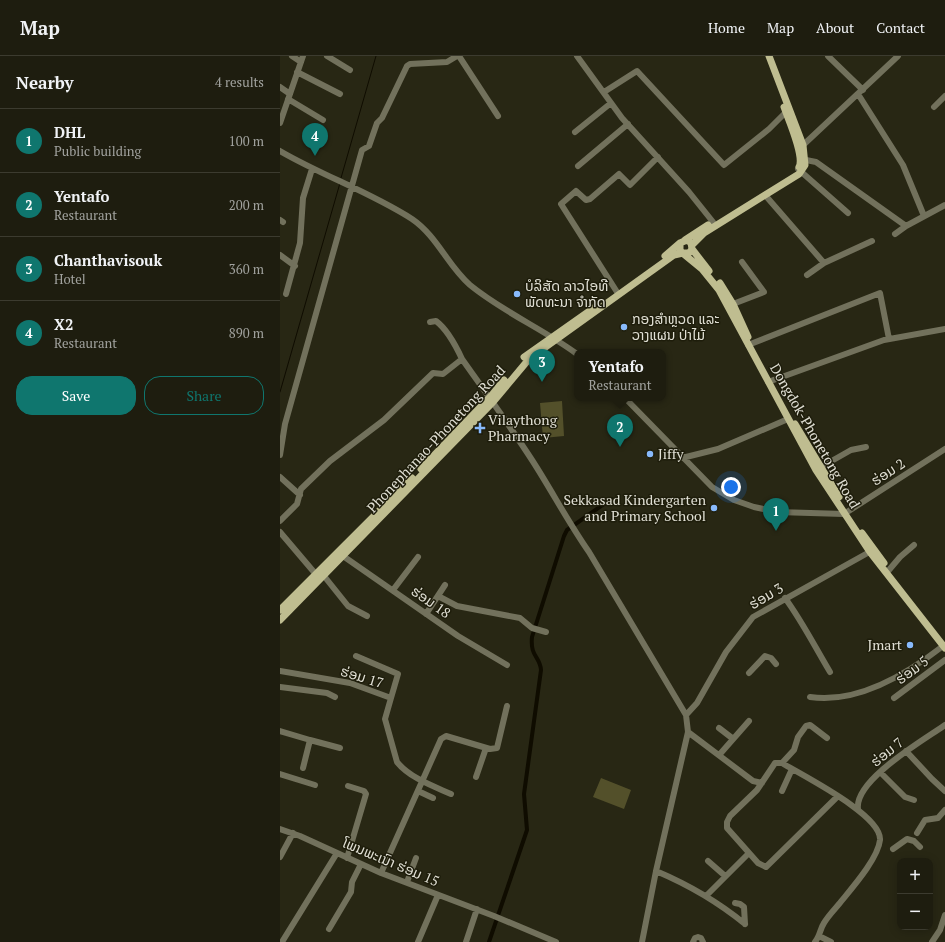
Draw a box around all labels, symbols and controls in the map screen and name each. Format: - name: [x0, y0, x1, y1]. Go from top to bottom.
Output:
- text: Map: [20, 15, 60, 40]
- text: Home: [708, 18, 745, 37]
- text: Map: [767, 18, 794, 37]
- text: About: [816, 18, 854, 37]
- text: Contact: [876, 18, 925, 37]
- text: Nearby: [16, 71, 74, 94]
- text: 4 results: [215, 73, 264, 91]
- text: DHL: [54, 122, 85, 142]
- pin: 4: [302, 123, 328, 156]
- text: 1: [25, 132, 33, 150]
- text: 100 m: [229, 132, 264, 150]
- text: Public building: [54, 142, 141, 160]
- text: Yentafo: [54, 186, 109, 206]
- text: 2: [25, 196, 33, 214]
- text: 200 m: [229, 196, 264, 214]
- text: Restaurant: [54, 206, 117, 224]
- text: Chanthavisouk: [54, 250, 162, 270]
- text: 3: [25, 260, 33, 278]
- text: 360 m: [229, 260, 264, 278]
- text: Hotel: [54, 270, 86, 288]
- place label: ບໍລິສັດ ລາວໄອທີ ພັດທະນາ ຈຳກັດ: [525, 276, 608, 311]
- marker: ບໍລິສັດ ລາວໄອທີ ພັດທະນາ ຈຳກັດ: [512, 289, 522, 299]
- place label: ກອງສໍາຫຼວດ ແລະ ວາງແຜນ ປ່າໄມ້: [632, 309, 720, 344]
- text: X2: [54, 314, 73, 334]
- marker: ກອງສໍາຫຼວດ ແລະ ວາງແຜນ ປ່າໄມ້: [619, 322, 629, 332]
- text: 4: [25, 324, 33, 342]
- text: 890 m: [229, 324, 264, 342]
- text: Restaurant: [54, 334, 117, 352]
- pin: 3: [529, 349, 555, 382]
- popup: [574, 349, 666, 401]
- text: Yentafo: [588, 356, 644, 376]
- street label: Dongdok-Phonetong Road: [766, 360, 865, 512]
- street label: Phonephanao-Phonetong Road: [362, 361, 509, 516]
- button: Save: [16, 376, 136, 415]
- button: Share: [144, 376, 264, 415]
- text: Restaurant: [588, 376, 652, 394]
- place label: Vilaythong Pharmacy: [488, 410, 558, 445]
- pin: 2: [607, 414, 633, 447]
- marker: Vilaythong Pharmacy: [475, 423, 485, 433]
- place label: Jiffy: [658, 444, 685, 463]
- marker: Jiffy: [645, 449, 655, 459]
- street label: ຮ່ອມ 2: [867, 454, 908, 490]
- your location: [721, 477, 741, 497]
- place label: Sekkasad Kindergarten and Primary School: [564, 490, 707, 525]
- pin: 1: [763, 498, 789, 531]
- marker: Sekkasad Kindergarten and Primary School: [709, 503, 719, 513]
- street label: ຮ່ອມ 3: [745, 578, 786, 613]
- street label: ຮ່ອມ 18: [408, 581, 455, 622]
- place label: Jmart: [868, 635, 903, 654]
- marker: Jmart: [905, 640, 915, 650]
- street label: ຮ່ອມ 5: [891, 651, 932, 688]
- street label: ຮ່ອມ 17: [338, 661, 386, 692]
- street label: ຮ່ອມ 7: [866, 733, 907, 771]
- street label: ໂພນພະເນົາ ຮ່ອມ 15: [339, 832, 442, 890]
- map controls: [897, 858, 933, 930]
- button: +: [897, 858, 933, 894]
- button: −: [897, 894, 933, 930]

